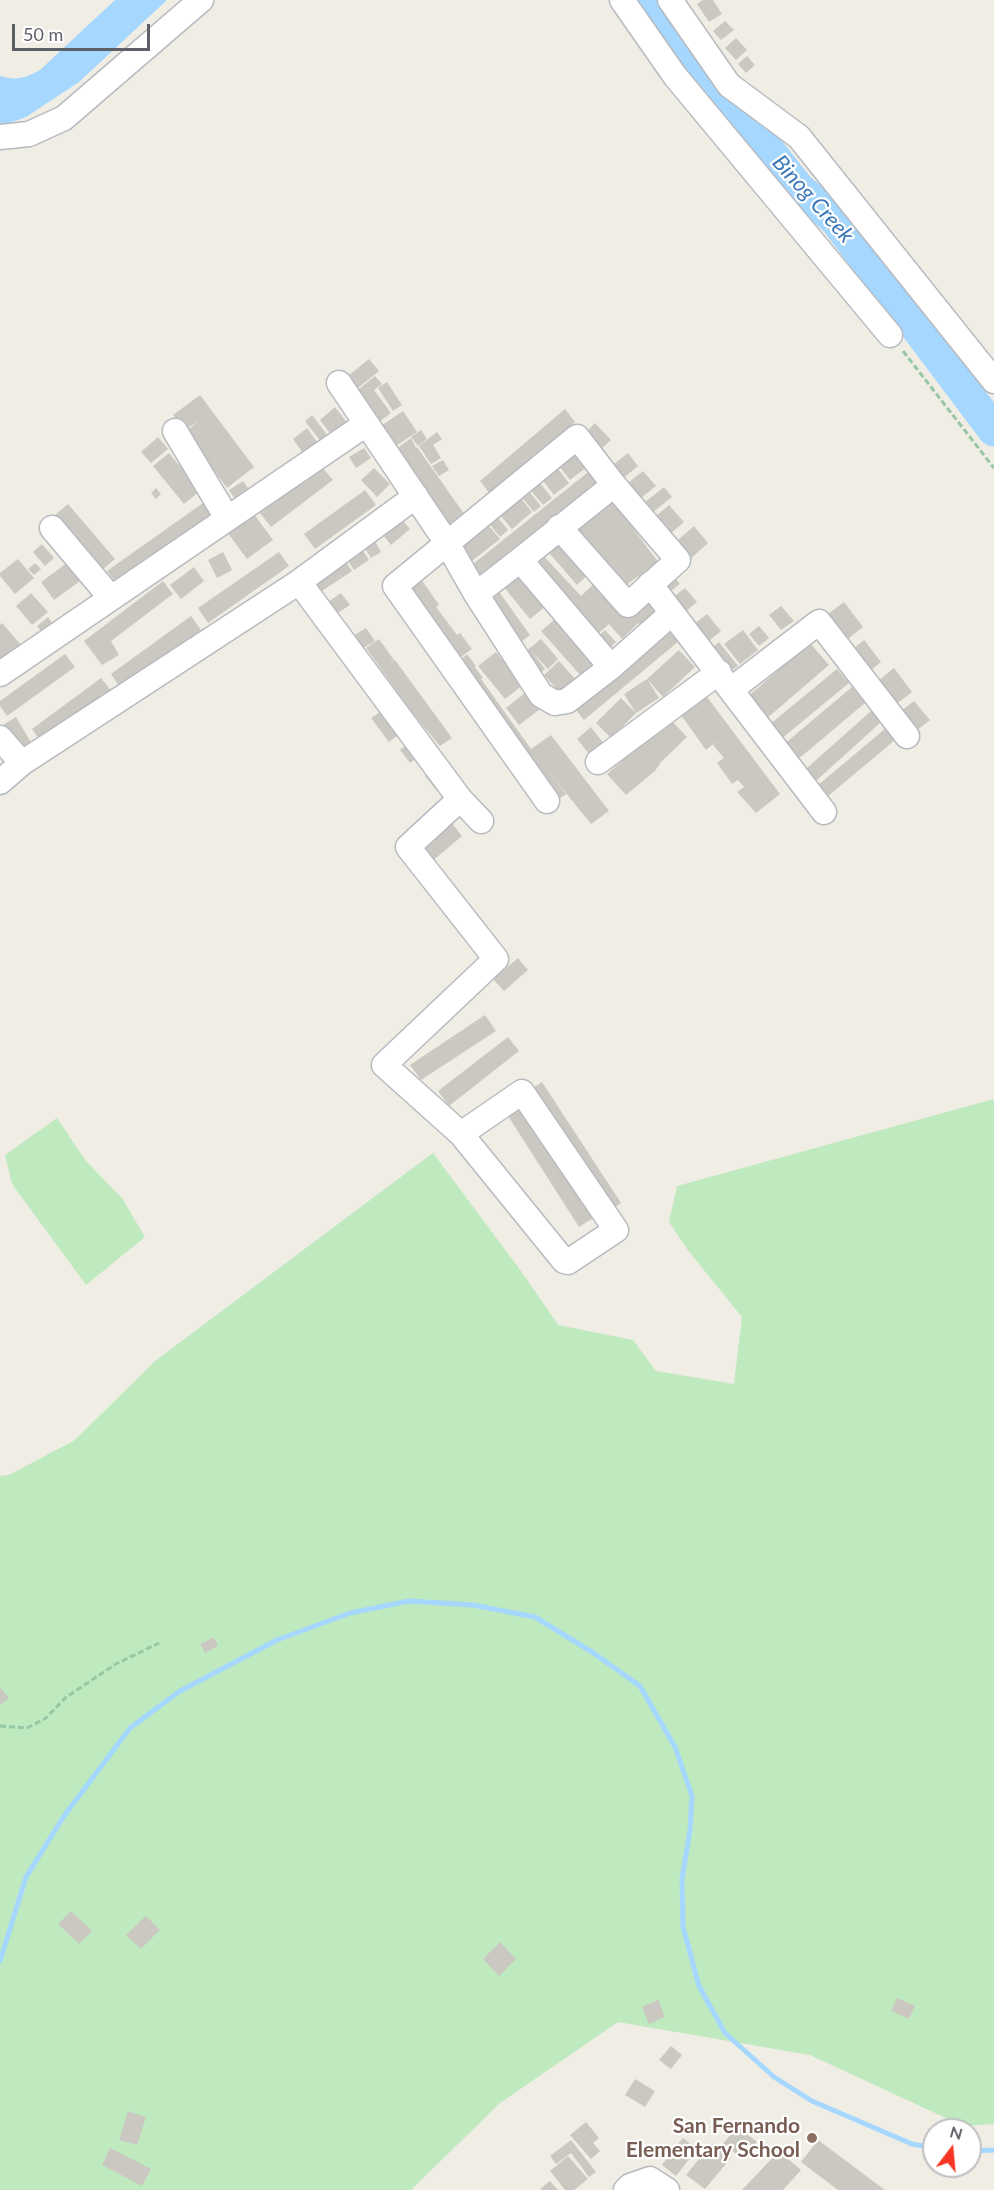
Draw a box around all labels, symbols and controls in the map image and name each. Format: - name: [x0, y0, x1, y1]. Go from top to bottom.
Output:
- scale bar: [15, 12, 153, 50]
- text: 50 m: [23, 23, 63, 45]
- water label: Binog Creek: [767, 150, 859, 248]
- place label: San Fernando Elementary School: [626, 2113, 800, 2163]
- north arrow: [922, 2118, 982, 2178]
- text: N: [948, 2121, 965, 2143]
- marker: San Fernando Elementary School: [805, 2131, 819, 2145]

